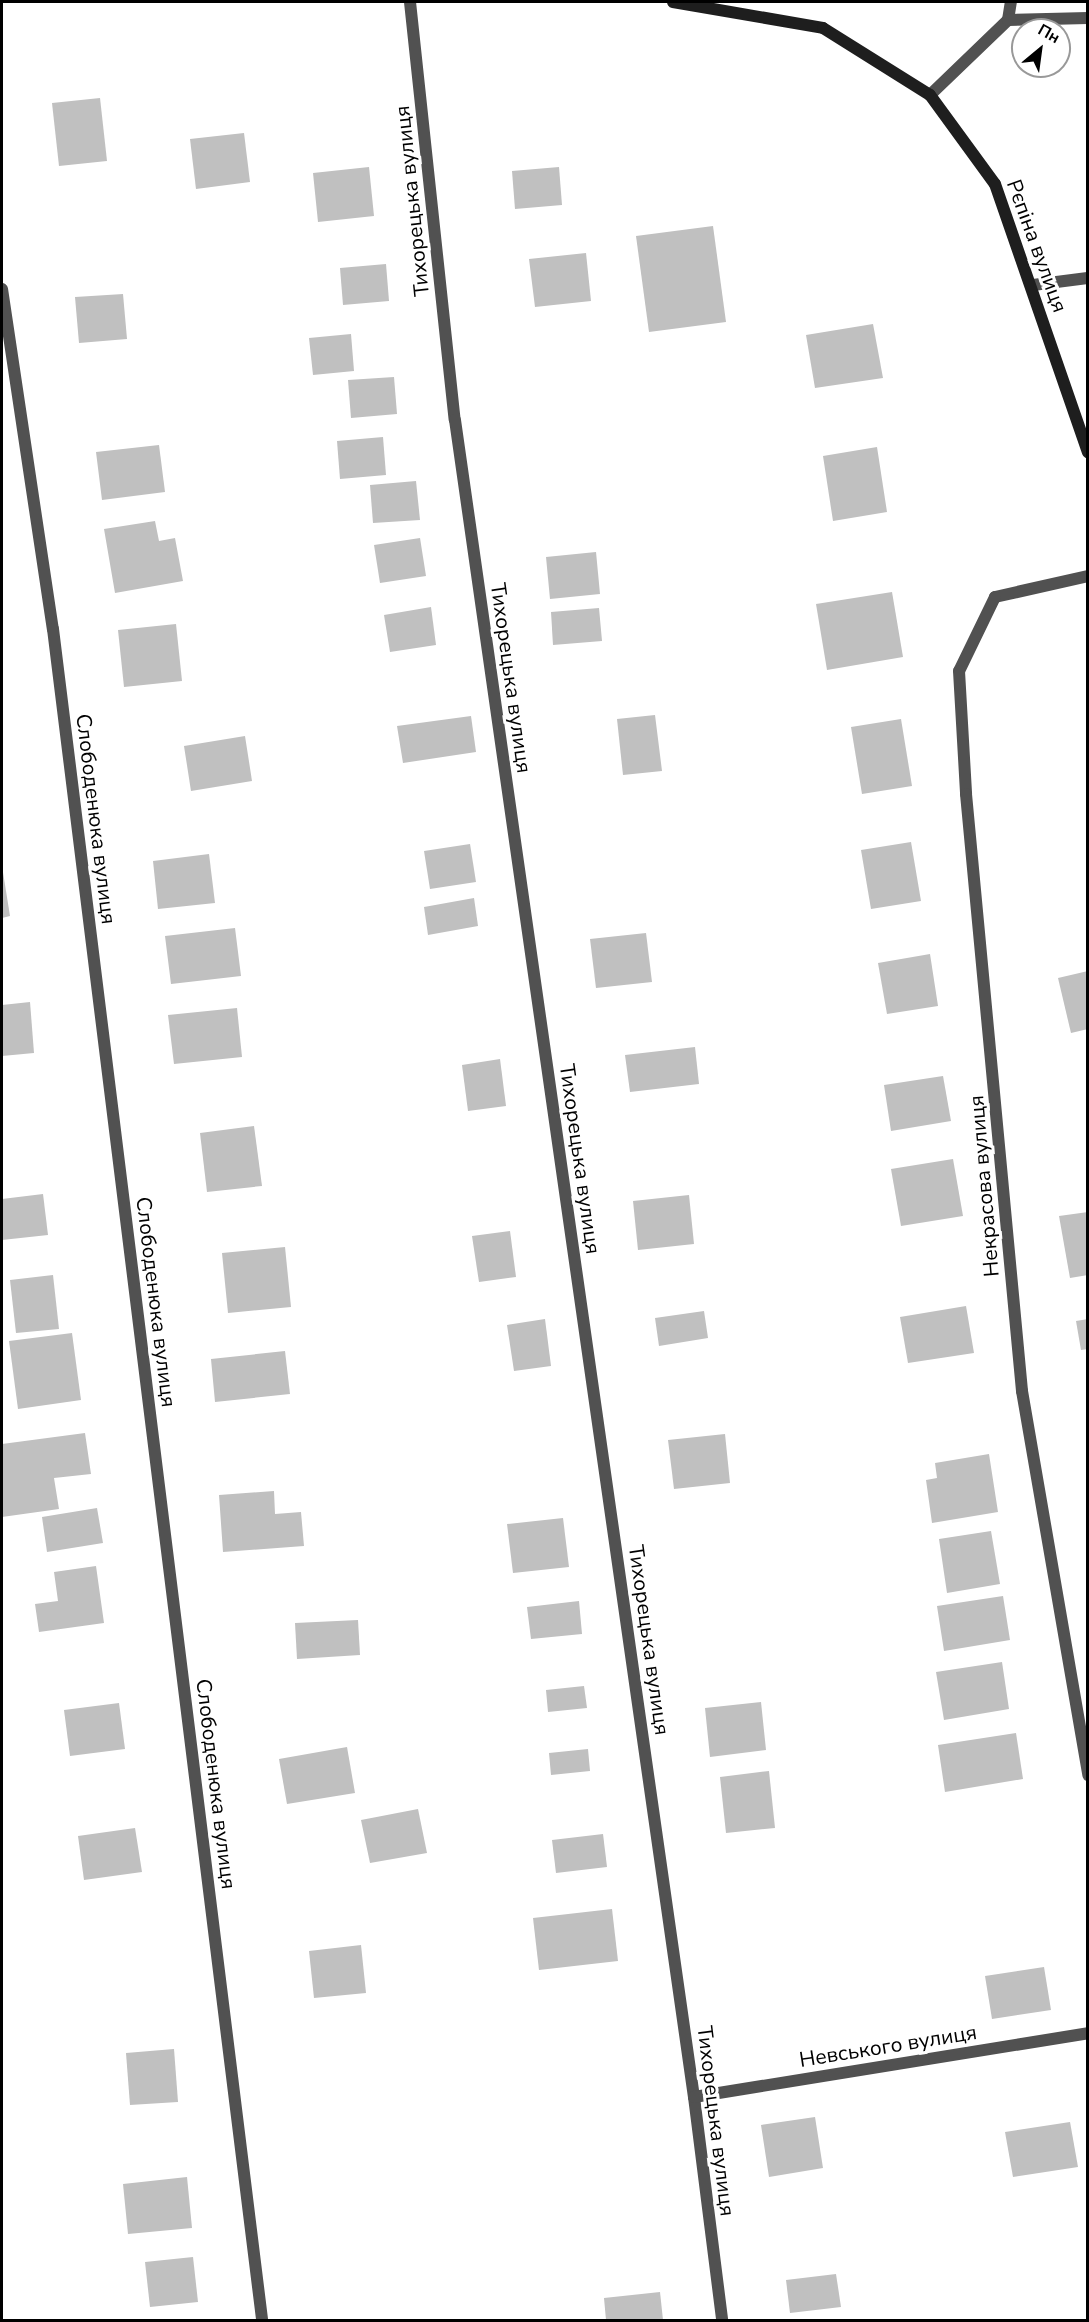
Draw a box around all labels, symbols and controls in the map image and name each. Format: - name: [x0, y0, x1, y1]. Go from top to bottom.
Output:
- north arrow: [1011, 18, 1071, 78]
- text: Пн: [1034, 19, 1064, 49]
- street label: Тихорецька вулиця: [389, 104, 435, 298]
- street label: Рєпіна вулиця: [1001, 176, 1073, 316]
- street label: Тихорецька вулиця: [485, 581, 537, 775]
- street label: Слободенюка вулиця: [71, 712, 121, 926]
- street label: Тихорецька вулиця: [554, 1062, 606, 1256]
- street label: Некрасова вулиця: [964, 1094, 1004, 1278]
- street label: Слободенюка вулиця: [131, 1195, 181, 1409]
- street label: Тихорецька вулиця: [623, 1543, 675, 1737]
- street label: Слободенюка вулиця: [191, 1677, 241, 1891]
- street label: Невського вулиця: [797, 2020, 979, 2072]
- street label: Тихорецька вулиця: [692, 2024, 740, 2218]

